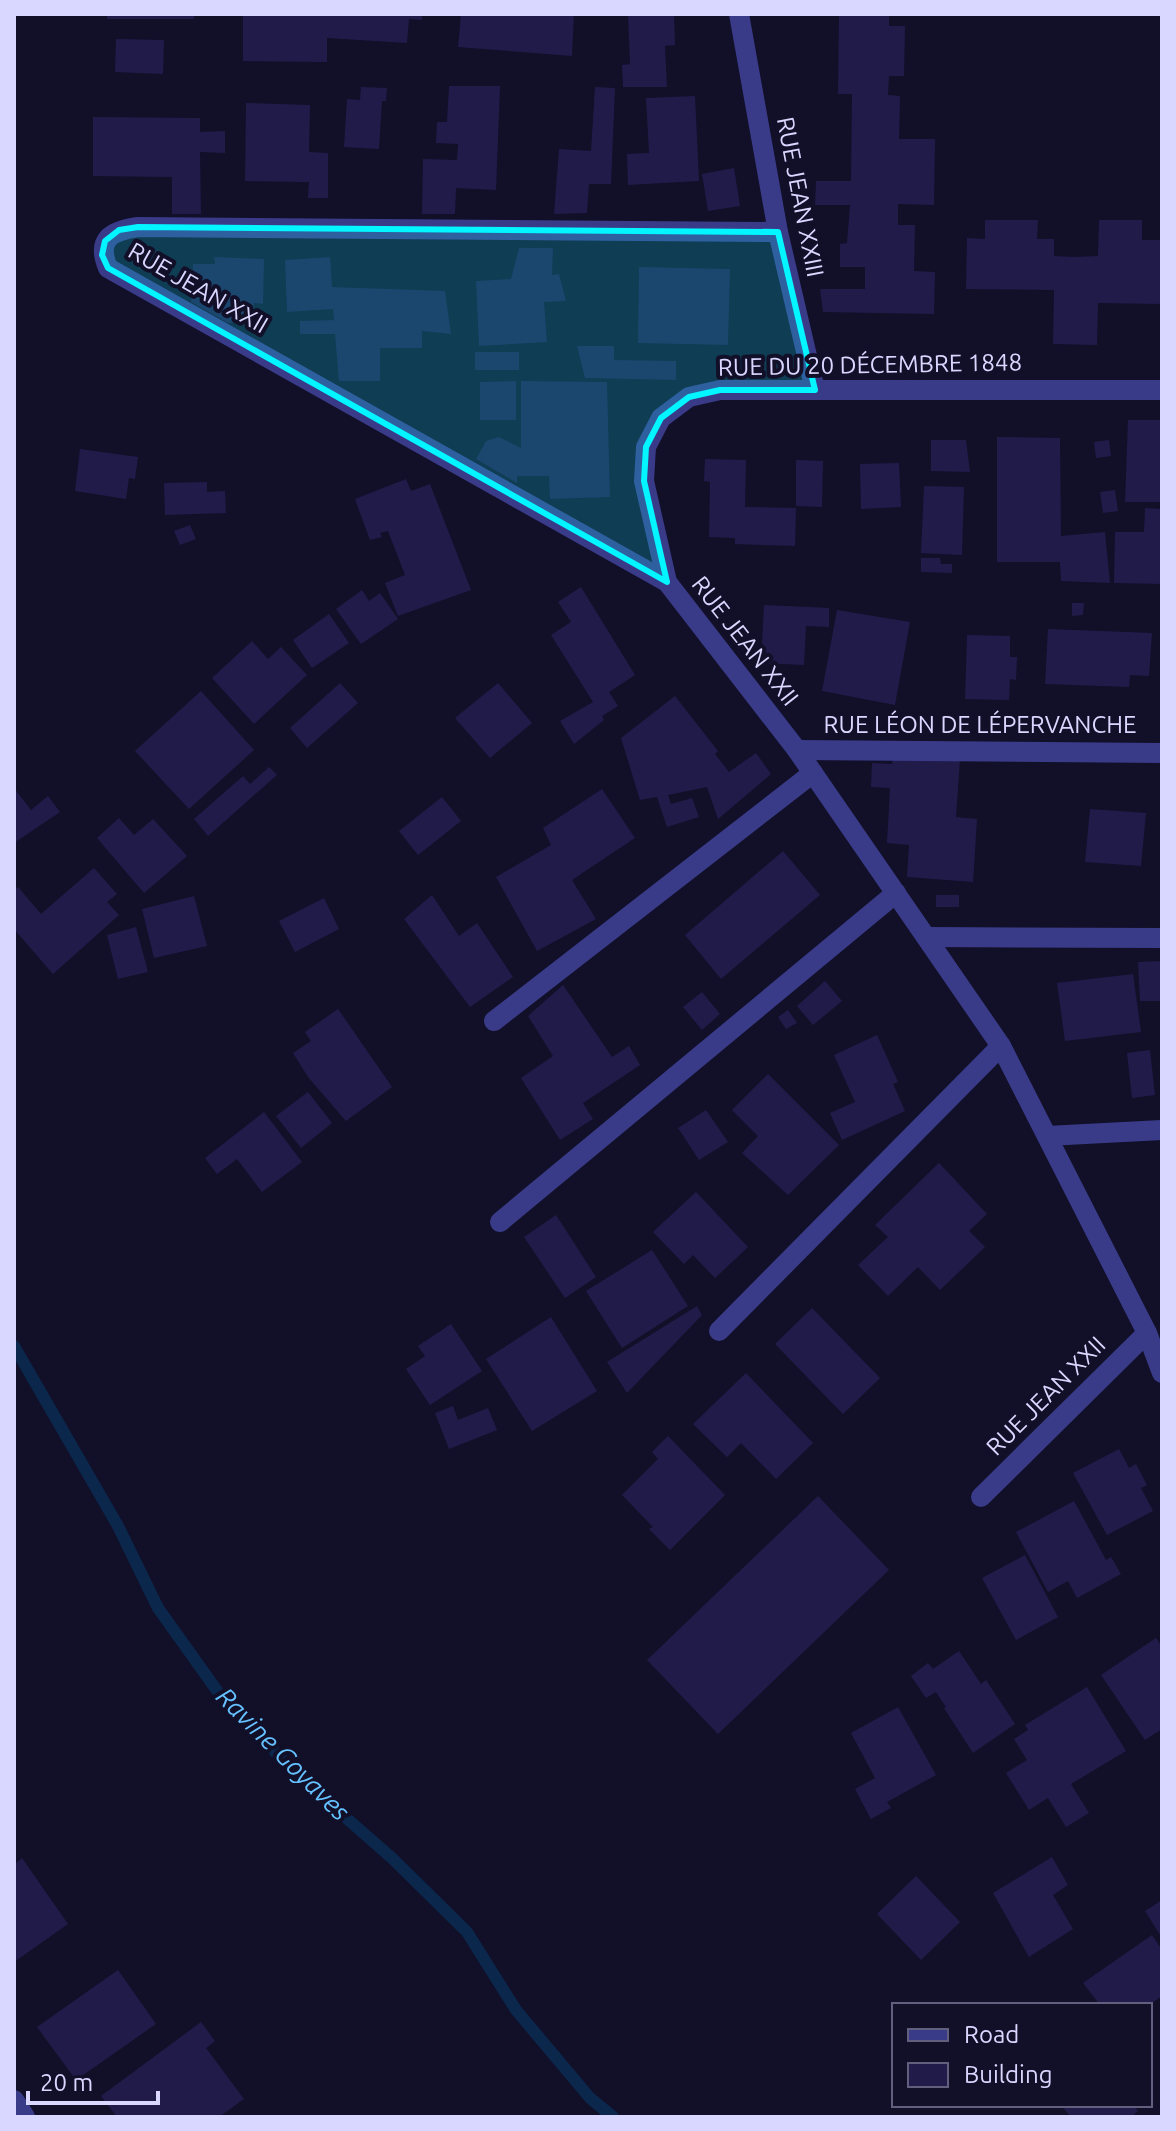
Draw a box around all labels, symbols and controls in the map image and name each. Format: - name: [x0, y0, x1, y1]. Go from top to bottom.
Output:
- street label: RUE JEAN XXIII: [772, 114, 829, 279]
- street label: RUE JEAN XXII: [124, 237, 273, 338]
- street label: RUE DU 20 DÉCEMBRE 1848: [718, 347, 1022, 381]
- street label: RUE JEAN XXII: [687, 571, 804, 711]
- street label: RUE LÉON DE LÉPERVANCHE: [824, 710, 1136, 738]
- street label: RUE JEAN XXII: [981, 1331, 1111, 1461]
- water label: Ravine Goyaves: [211, 1681, 356, 1826]
- legend: [892, 2003, 1152, 2107]
- text: Road: [964, 2021, 1019, 2048]
- scale bar: [28, 2055, 158, 2105]
- text: Building: [964, 2061, 1052, 2088]
- text: 20 m: [40, 2069, 93, 2096]

